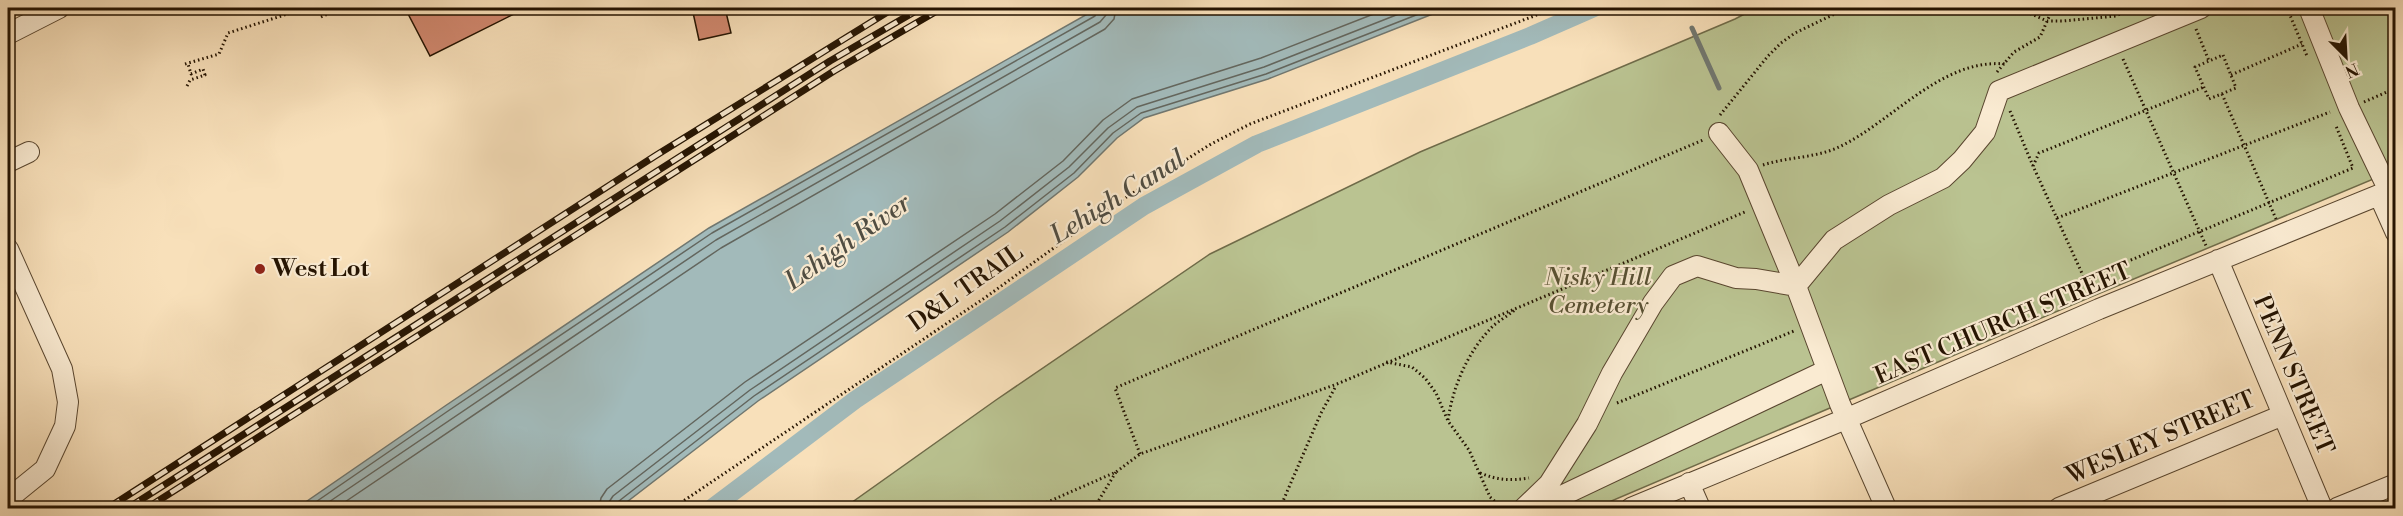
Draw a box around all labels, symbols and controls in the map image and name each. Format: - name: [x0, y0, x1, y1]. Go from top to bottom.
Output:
- north arrow: [2316, 27, 2376, 87]
- text: N: [2342, 58, 2362, 82]
- water label: Lehigh Canal: [1044, 143, 1192, 252]
- water label: Lehigh River: [778, 186, 918, 298]
- street label: D&L TRAIL: [903, 237, 1029, 339]
- place label: West Lot: [271, 254, 370, 284]
- street label: EAST CHURCH STREET: [1870, 256, 2136, 392]
- marker: West Lot: [253, 262, 267, 276]
- park label: Nisky Hill Cemetery: [1544, 263, 1652, 321]
- street label: PENN STREET: [2246, 291, 2340, 459]
- street label: WESLEY STREET: [2061, 385, 2260, 492]

